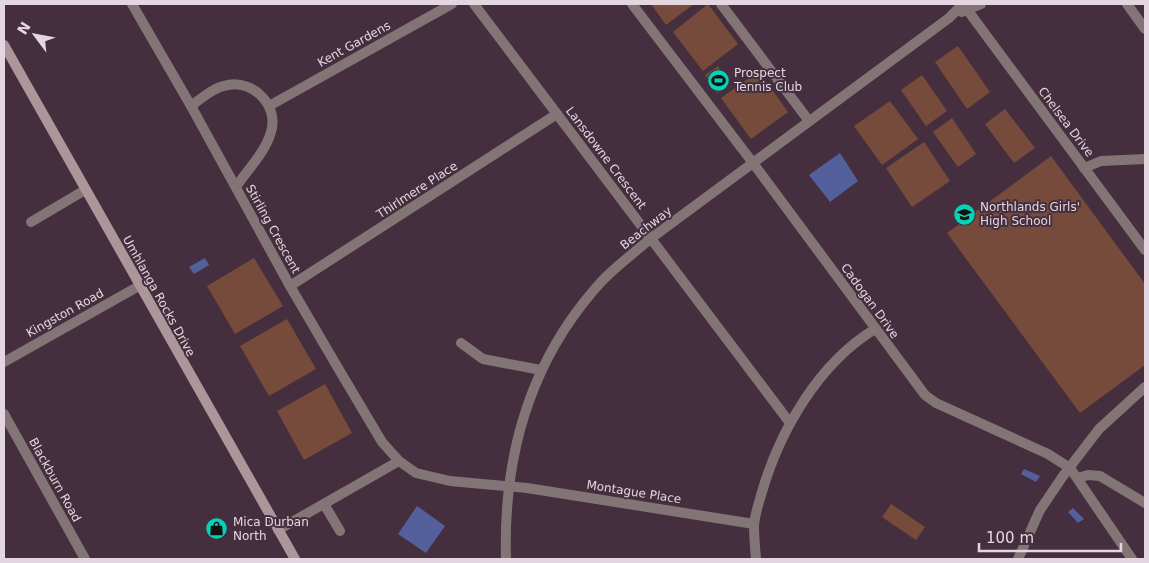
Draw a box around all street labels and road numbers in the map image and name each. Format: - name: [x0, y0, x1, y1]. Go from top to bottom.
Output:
- street label: Kent Gardens: [315, 18, 393, 70]
- street label: Chelsea Drive: [1035, 84, 1097, 160]
- street label: Lansdowne Crescent: [563, 104, 649, 212]
- street label: Thirlmere Place: [373, 159, 460, 222]
- street label: Stirling Crescent: [243, 182, 303, 276]
- street label: Beachway: [617, 204, 675, 252]
- street label: Umhlanga Rocks Drive: [120, 233, 198, 359]
- street label: Cadogan Drive: [838, 261, 902, 341]
- street label: Kingston Road: [24, 286, 106, 340]
- street label: Blackburn Road: [26, 436, 84, 524]
- street label: Montague Place: [586, 478, 682, 506]

